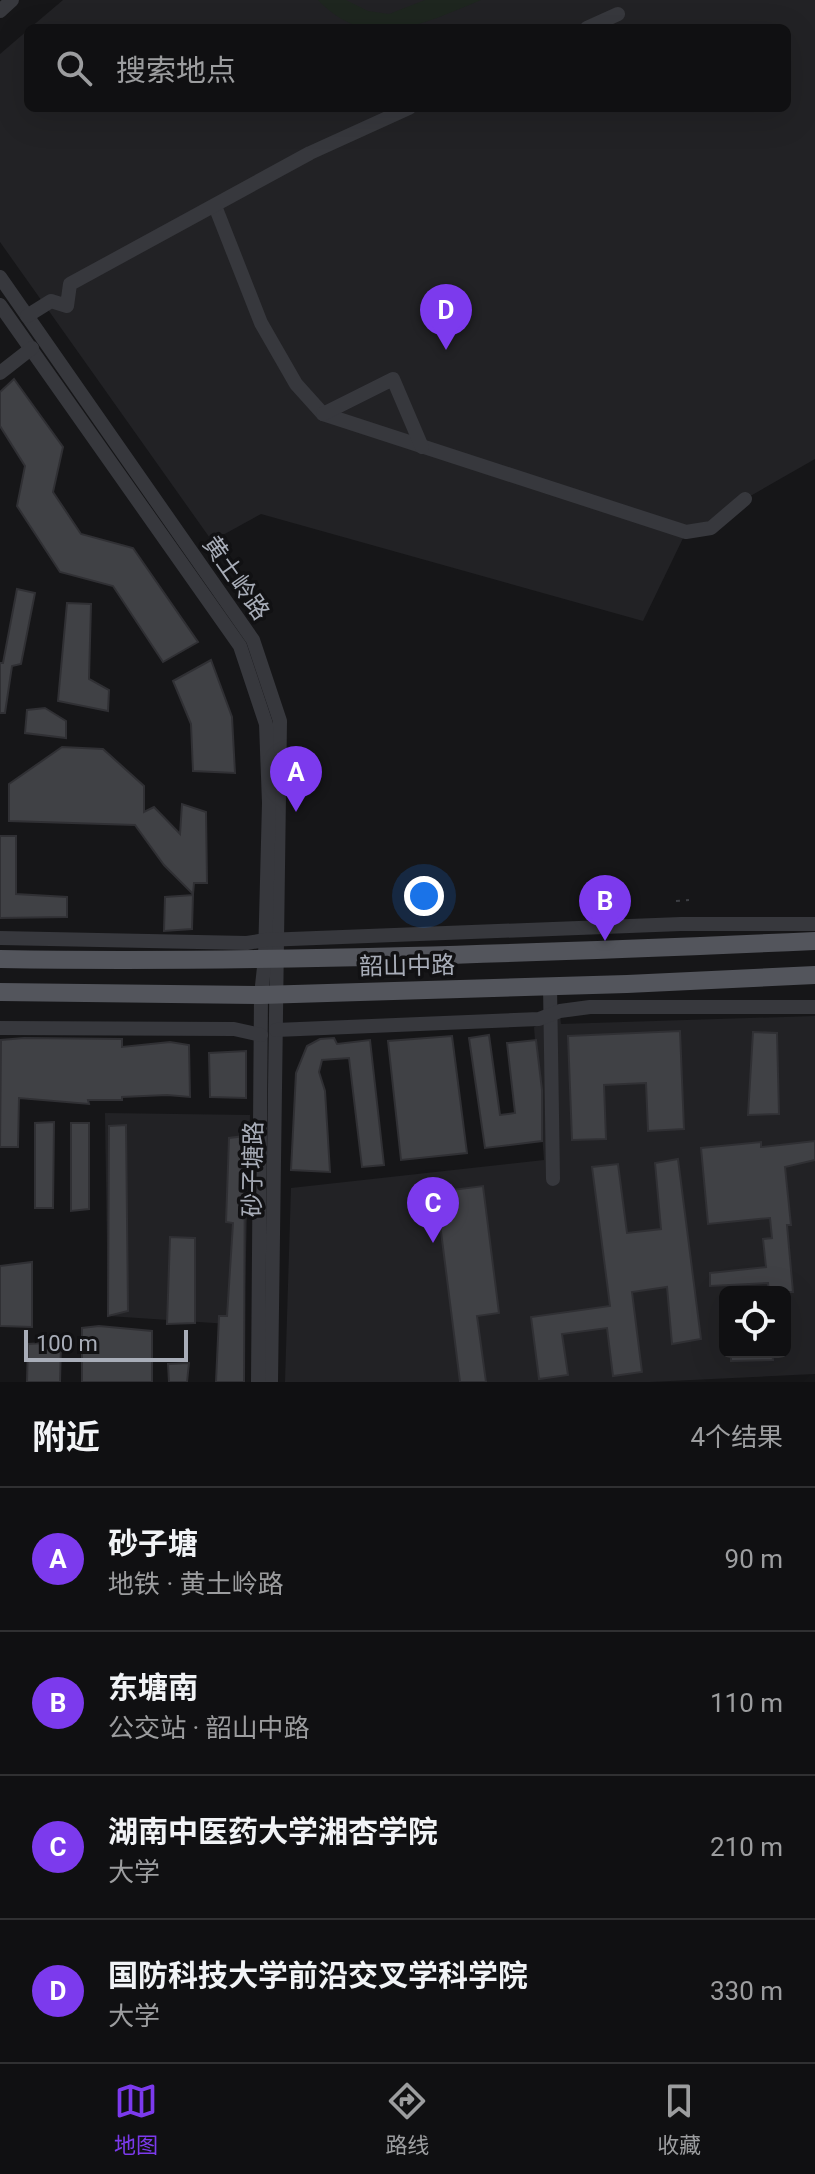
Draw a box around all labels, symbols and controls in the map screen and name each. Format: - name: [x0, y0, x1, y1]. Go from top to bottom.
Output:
- search box: [24, 24, 791, 112]
- icon: search: [52, 46, 96, 90]
- text: 搜索地点: [116, 53, 236, 88]
- pin: D: [420, 284, 472, 350]
- street label: 黄土岭路: [197, 531, 275, 625]
- pin: A: [270, 746, 322, 812]
- pin: B: [579, 875, 631, 941]
- your location: [404, 876, 444, 916]
- street label: 韶山中路: [359, 951, 455, 981]
- street label: 砂子塘路: [238, 1121, 268, 1217]
- pin: C: [407, 1177, 459, 1243]
- map controls: [719, 1286, 791, 1358]
- button: locate: [719, 1286, 791, 1358]
- scale bar: [24, 1326, 188, 1362]
- text: 100 m: [36, 1331, 98, 1356]
- text: 附近: [32, 1417, 100, 1457]
- text: 4个结果: [690, 1422, 783, 1452]
- text: 砂子塘: [108, 1526, 198, 1561]
- text: A: [49, 1544, 67, 1574]
- text: 90 m: [725, 1544, 783, 1574]
- text: 地铁 · 黄土岭路: [108, 1569, 284, 1599]
- text: 东塘南: [108, 1670, 198, 1705]
- text: B: [50, 1688, 66, 1718]
- text: 110 m: [710, 1688, 783, 1718]
- text: 公交站 · 韶山中路: [108, 1713, 310, 1743]
- text: 湖南中医药大学湘杏学院: [108, 1814, 438, 1849]
- text: C: [49, 1832, 67, 1862]
- text: 210 m: [710, 1832, 783, 1862]
- text: 大学: [108, 1857, 160, 1887]
- text: 国防科技大学前沿交叉学科学院: [108, 1958, 528, 1993]
- text: D: [50, 1976, 66, 2006]
- text: 330 m: [710, 1976, 783, 2006]
- text: 大学: [108, 2001, 160, 2031]
- tab: 地图: [114, 2079, 158, 2159]
- tab: 路线: [385, 2079, 429, 2159]
- tab: 收藏: [657, 2079, 701, 2159]

